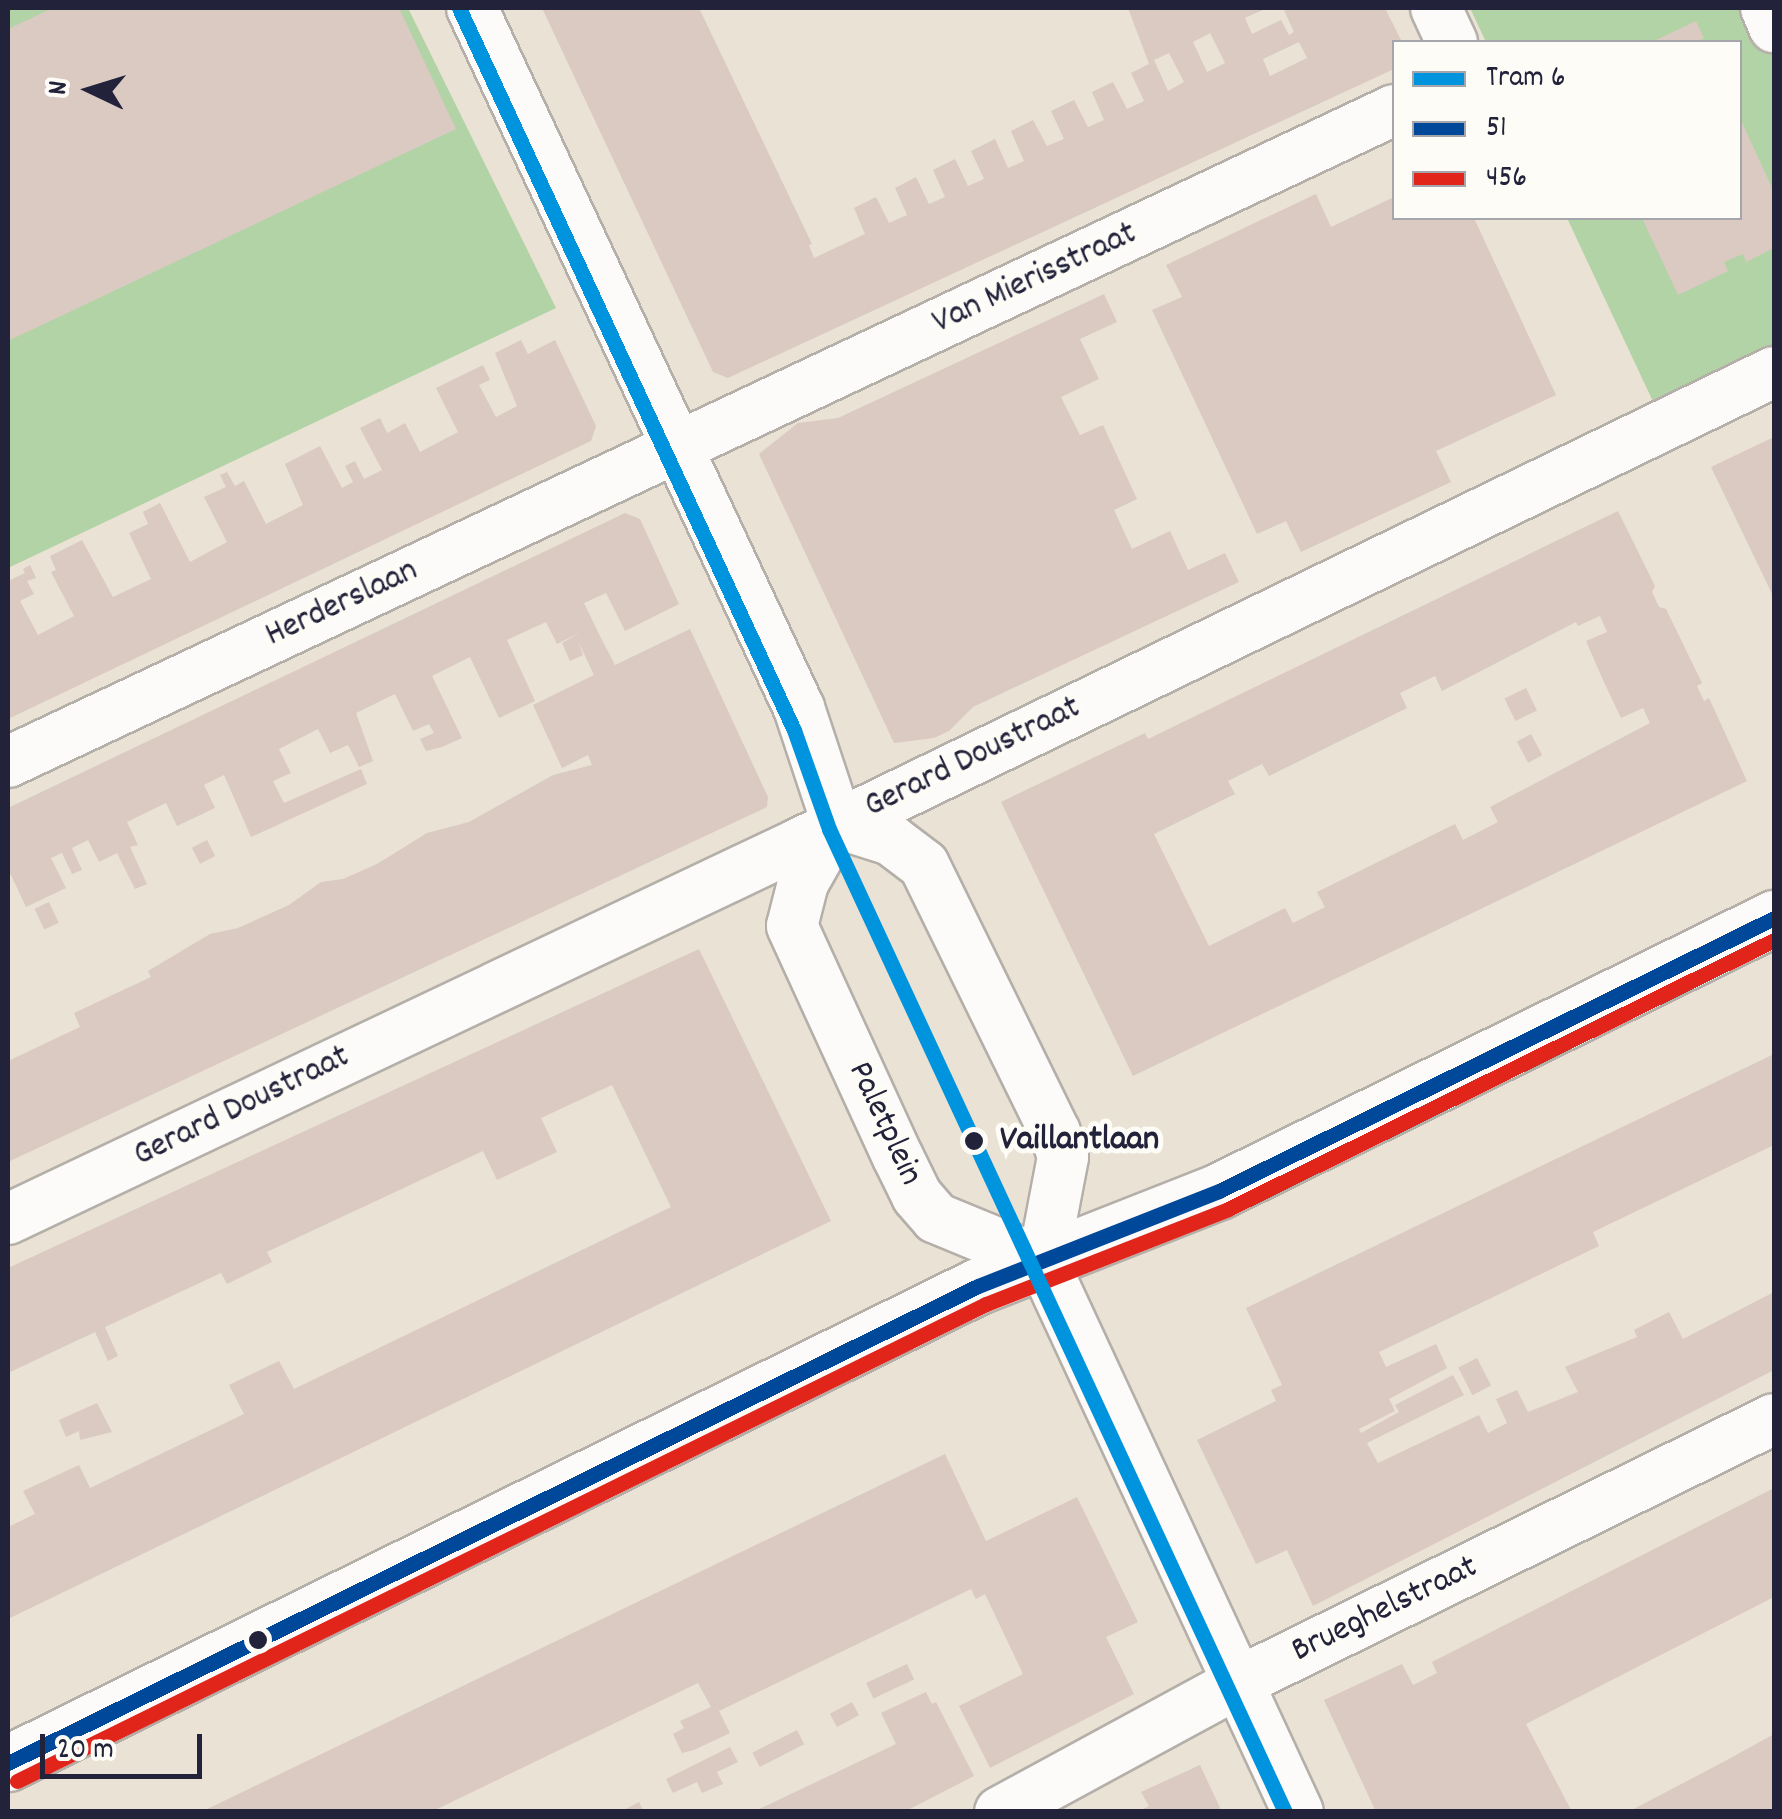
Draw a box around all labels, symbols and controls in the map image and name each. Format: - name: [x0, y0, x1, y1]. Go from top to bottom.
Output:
- north arrow: [40, 40, 140, 140]
- legend: [1392, 40, 1742, 220]
- text: Tram 6: [1486, 58, 1565, 101]
- text: N: [40, 80, 81, 96]
- text: 51: [1486, 108, 1506, 151]
- text: 456: [1486, 158, 1527, 201]
- street label: Van Mierisstraat: [926, 213, 1144, 345]
- street label: Herderslaan: [259, 550, 425, 658]
- street label: Gerard Doustraat: [858, 688, 1088, 828]
- street label: Gerard Doustraat: [127, 1037, 357, 1177]
- street label: Paletplein: [837, 1056, 931, 1192]
- place label: Vaillantlaan: [1000, 1120, 1159, 1162]
- marker: Vaillantlaan: [957, 1124, 991, 1158]
- street label: Brueghelstraat: [1285, 1547, 1485, 1673]
- unlabelled marker: [248, 1630, 268, 1650]
- scale bar: [45, 1714, 208, 1776]
- text: 20 m: [57, 1730, 114, 1773]

